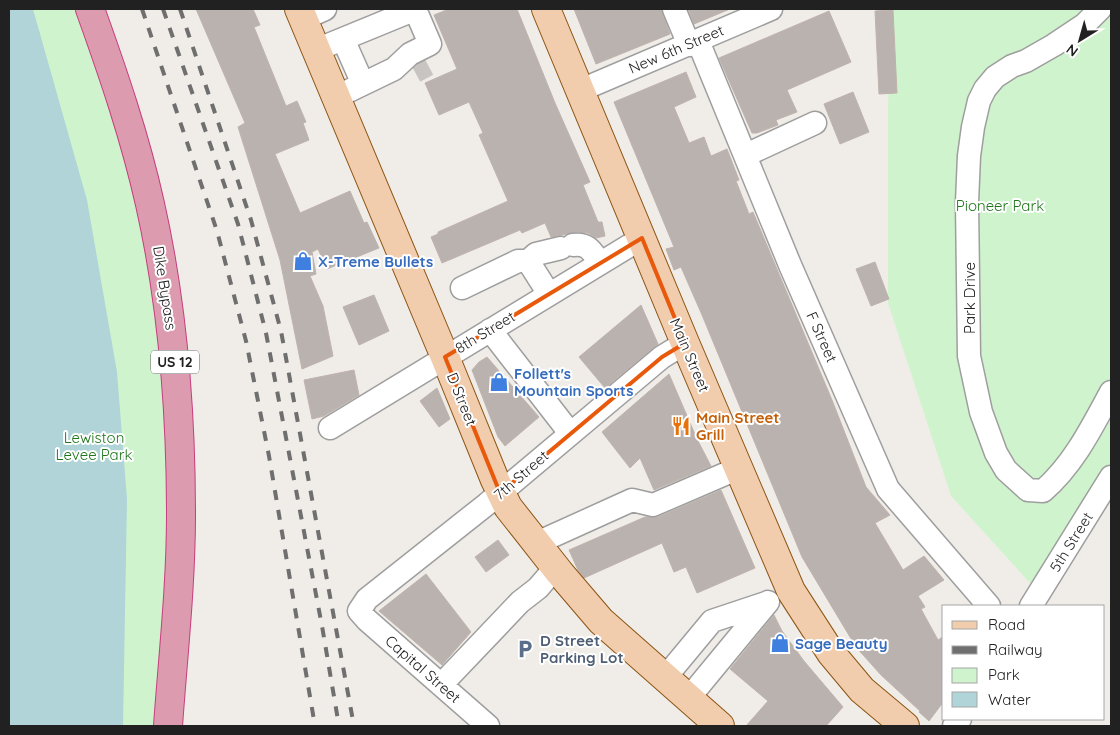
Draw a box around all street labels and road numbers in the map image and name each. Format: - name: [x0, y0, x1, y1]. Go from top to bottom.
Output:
- street label: New 6th Street: [626, 20, 726, 78]
- street label: Dike Bypass: [149, 245, 181, 331]
- street label: Park Drive: [960, 262, 979, 334]
- street label: 8th Street: [451, 307, 519, 357]
- street label: F Street: [802, 309, 842, 365]
- street label: Main Street: [666, 315, 714, 395]
- road number: US 12: [151, 351, 199, 374]
- street label: D Street: [443, 370, 481, 428]
- street label: 7th Street: [490, 446, 552, 504]
- street label: 5th Street: [1045, 509, 1097, 575]
- street label: Capital Street: [381, 631, 465, 707]

